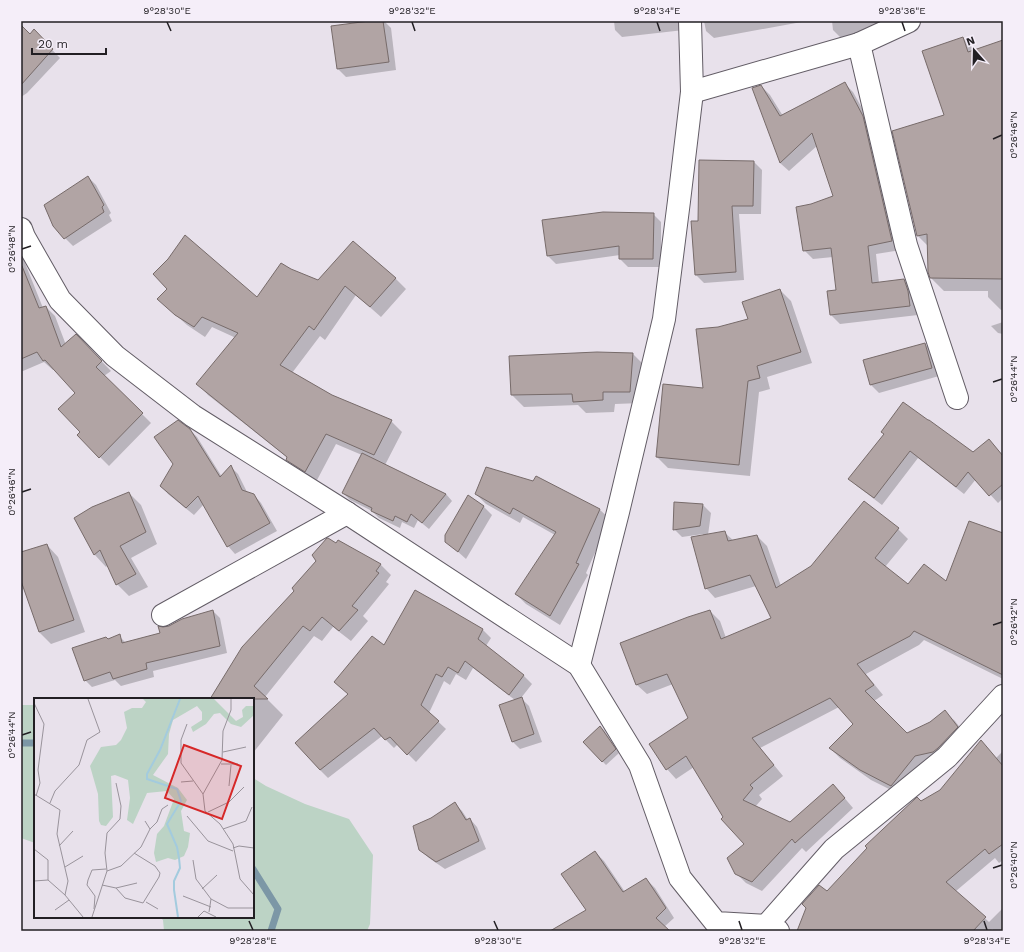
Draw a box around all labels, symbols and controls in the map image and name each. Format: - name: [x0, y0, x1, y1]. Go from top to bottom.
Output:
- text: 9°28'30"E: [143, 5, 191, 16]
- text: 9°28'32"E: [388, 5, 436, 16]
- text: 9°28'34"E: [634, 5, 680, 16]
- text: 9°28'36"E: [878, 5, 926, 16]
- scale bar: [32, 30, 106, 56]
- north arrow: [954, 30, 994, 70]
- text: N: [965, 34, 977, 49]
- text: 20 m: [38, 37, 68, 51]
- text: 0°26'46"N: [1008, 111, 1019, 159]
- text: 0°26'48"N: [6, 225, 17, 273]
- text: 0°26'44"N: [1008, 355, 1019, 403]
- text: 0°26'46"N: [6, 468, 17, 516]
- text: 0°26'42"N: [1008, 598, 1019, 646]
- inset map: [34, 698, 254, 918]
- text: 0°26'44"N: [6, 711, 17, 759]
- text: 0°26'40"N: [1008, 841, 1019, 889]
- text: 9°28'28"E: [229, 935, 277, 946]
- text: 9°28'30"E: [474, 935, 522, 946]
- text: 9°28'32"E: [718, 935, 766, 946]
- text: 9°28'34"E: [964, 935, 1010, 946]

